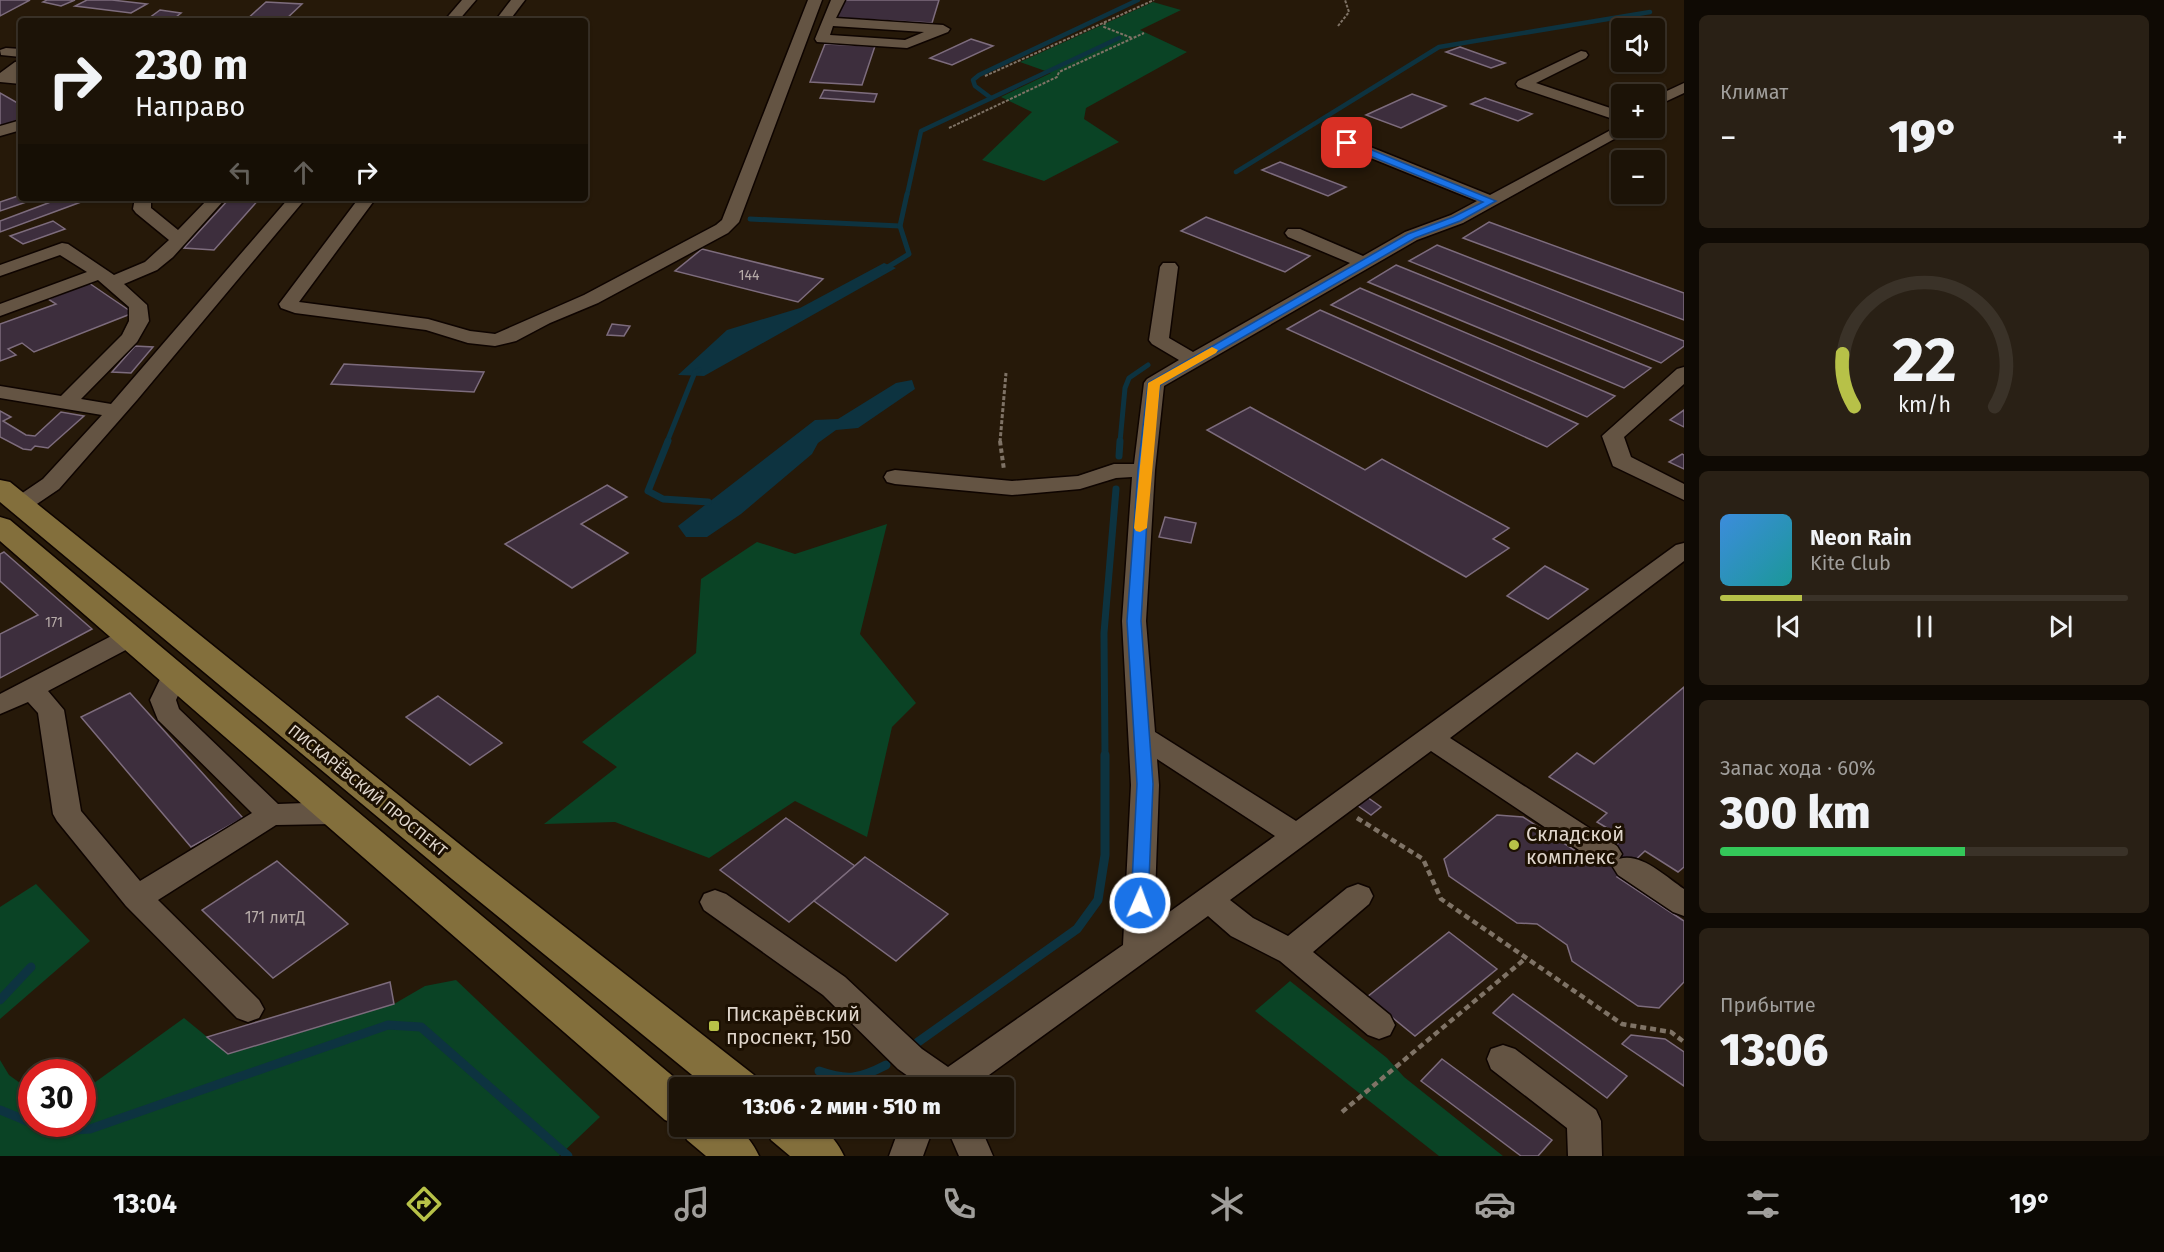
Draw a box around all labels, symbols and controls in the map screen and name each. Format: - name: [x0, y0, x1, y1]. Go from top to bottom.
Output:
- map controls: [1611, 18, 1665, 204]
- button: sound: [1611, 18, 1665, 72]
- text: 230 m: [135, 40, 248, 90]
- icon: right: [36, 42, 114, 120]
- text: Климат: [1720, 80, 1788, 104]
- button: +: [1611, 84, 1665, 138]
- text: Направо: [135, 91, 245, 123]
- text: 19°: [1889, 110, 1959, 164]
- pin: [1321, 117, 1372, 168]
- text: −: [1720, 118, 1737, 158]
- text: +: [2112, 118, 2128, 158]
- icon: arrive: [1330, 126, 1363, 159]
- button: −: [1611, 150, 1665, 204]
- icon: left: [224, 156, 257, 189]
- icon: ahead: [287, 156, 320, 189]
- icon: right: [350, 156, 383, 189]
- house number: 144: [739, 267, 760, 284]
- text: 22: [1892, 323, 1956, 398]
- text: km/h: [1897, 392, 1951, 418]
- text: Neon Rain: [1810, 524, 1912, 551]
- text: Kite Club: [1810, 551, 1891, 575]
- icon: previous: [1772, 610, 1805, 643]
- icon: pause: [1908, 610, 1941, 643]
- icon: next: [2044, 610, 2077, 643]
- house number: 171: [45, 614, 63, 631]
- street label: ПИСКАРЁВСКИЙ ПРОСПЕКТ: [285, 721, 451, 861]
- text: Запас хода · 60%: [1720, 756, 1876, 780]
- text: 300 km: [1720, 786, 1871, 840]
- place label: Складской комплекс: [1526, 822, 1624, 869]
- marker: Складской комплекс: [1507, 838, 1521, 852]
- position arrow: [1108, 871, 1172, 935]
- house number: 171 литД: [245, 908, 306, 927]
- text: Прибытие: [1720, 993, 1816, 1017]
- place label: Пискарёвский проспект, 150: [726, 1002, 860, 1049]
- marker: Пискарёвский проспект, 150: [707, 1019, 721, 1033]
- text: 13:06: [1720, 1023, 1828, 1077]
- speed limit sign: 30: [18, 1059, 96, 1137]
- text: 13:06 · 2 мин · 510 m: [742, 1093, 941, 1120]
- icon: directions: [403, 1183, 445, 1225]
- icon: music: [671, 1183, 713, 1225]
- icon: phone: [938, 1183, 980, 1225]
- icon: climate: [1206, 1183, 1248, 1225]
- icon: car: [1474, 1183, 1516, 1225]
- icon: filters: [1742, 1183, 1784, 1225]
- text: 13:04: [113, 1188, 177, 1220]
- text: 19°: [2009, 1188, 2051, 1220]

